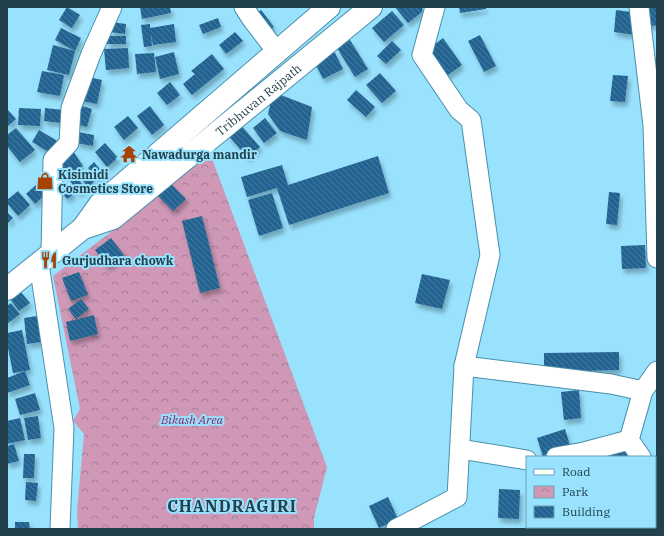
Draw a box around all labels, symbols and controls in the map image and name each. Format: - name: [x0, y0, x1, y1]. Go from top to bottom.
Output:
- street label: Tribhuvan Rajpath: [212, 60, 304, 139]
- temple icon: Nawadurga mandir: [119, 144, 139, 164]
- place label: Nawadurga mandir: [142, 147, 257, 162]
- place label: Kisimidi Cosmetics Store: [58, 167, 153, 196]
- shop icon: Kisimidi Cosmetics Store: [35, 171, 55, 191]
- restaurant icon: Gurjudhara chowk: [39, 250, 59, 270]
- place label: Gurjudhara chowk: [62, 253, 174, 268]
- park label: Bikash Area: [160, 412, 224, 427]
- legend: [526, 456, 656, 528]
- text: Road: [562, 464, 591, 479]
- text: Park: [562, 484, 588, 499]
- district label: CHANDRAGIRI: [167, 496, 297, 516]
- text: Building: [562, 504, 610, 519]

